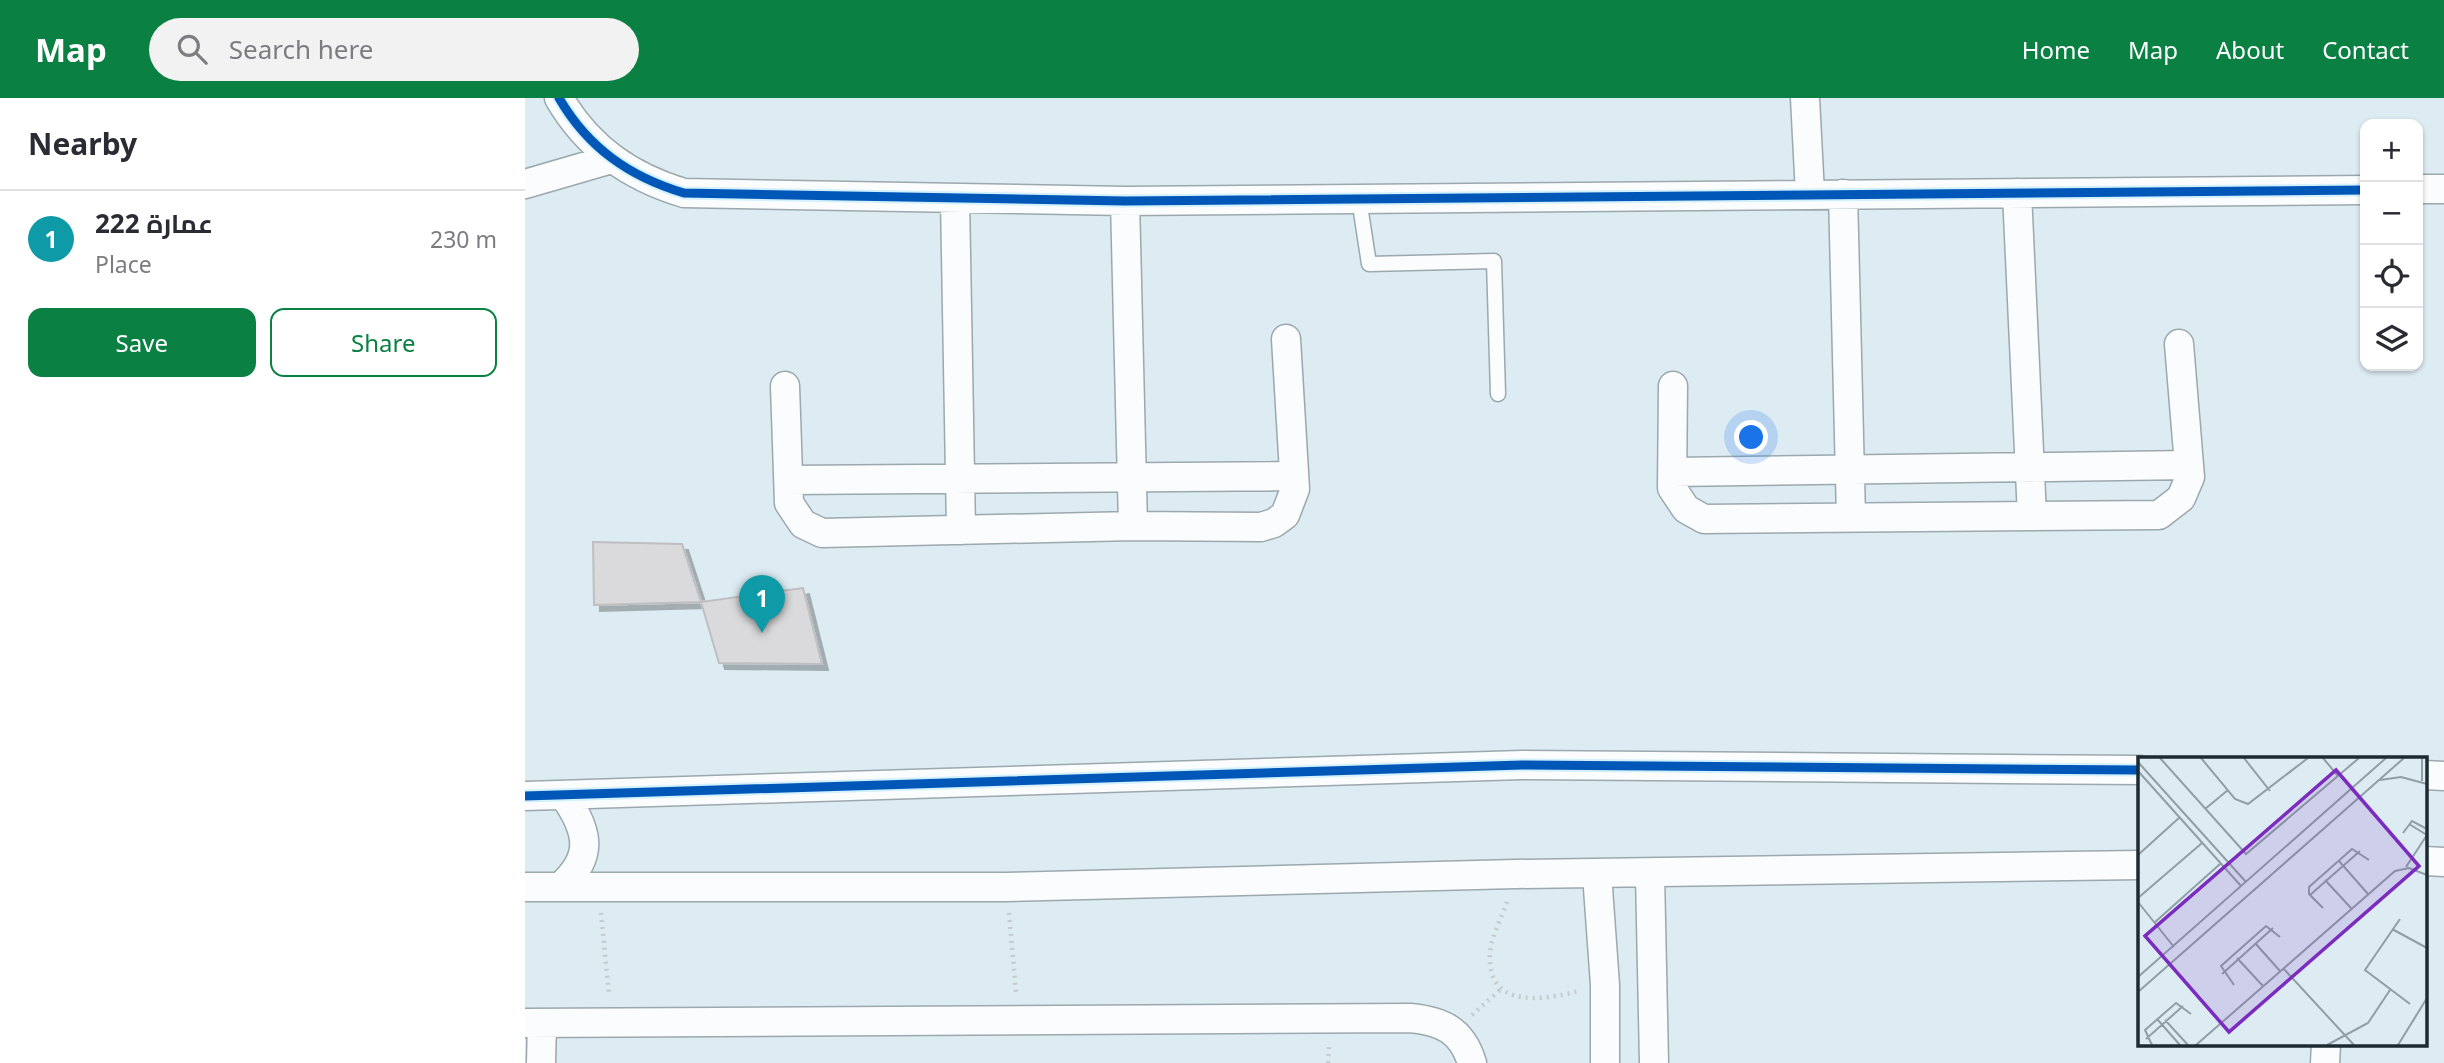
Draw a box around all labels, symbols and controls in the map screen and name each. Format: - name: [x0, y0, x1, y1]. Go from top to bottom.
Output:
- search box: [149, 18, 639, 81]
- text: Map: [35, 27, 107, 72]
- icon: search: [173, 30, 211, 68]
- text: Search here: [229, 31, 373, 67]
- text: Home: [2022, 33, 2090, 66]
- text: Map: [2128, 33, 2178, 66]
- text: About: [2216, 33, 2284, 66]
- text: Contact: [2322, 33, 2409, 66]
- map controls: [2360, 119, 2423, 371]
- button: +: [2360, 119, 2423, 182]
- text: Nearby: [28, 123, 137, 164]
- button: −: [2360, 182, 2423, 245]
- text: عمارة 222: [95, 205, 213, 241]
- text: 1: [44, 223, 58, 255]
- text: 230 m: [430, 223, 497, 255]
- button: locate: [2360, 245, 2423, 308]
- text: Place: [95, 248, 152, 280]
- button: Save: [28, 308, 256, 377]
- button: Share: [270, 308, 497, 377]
- button: layers: [2360, 308, 2423, 371]
- your location: [1734, 420, 1768, 454]
- pin: 1: [739, 575, 785, 633]
- inset map: [2138, 757, 2427, 1046]

